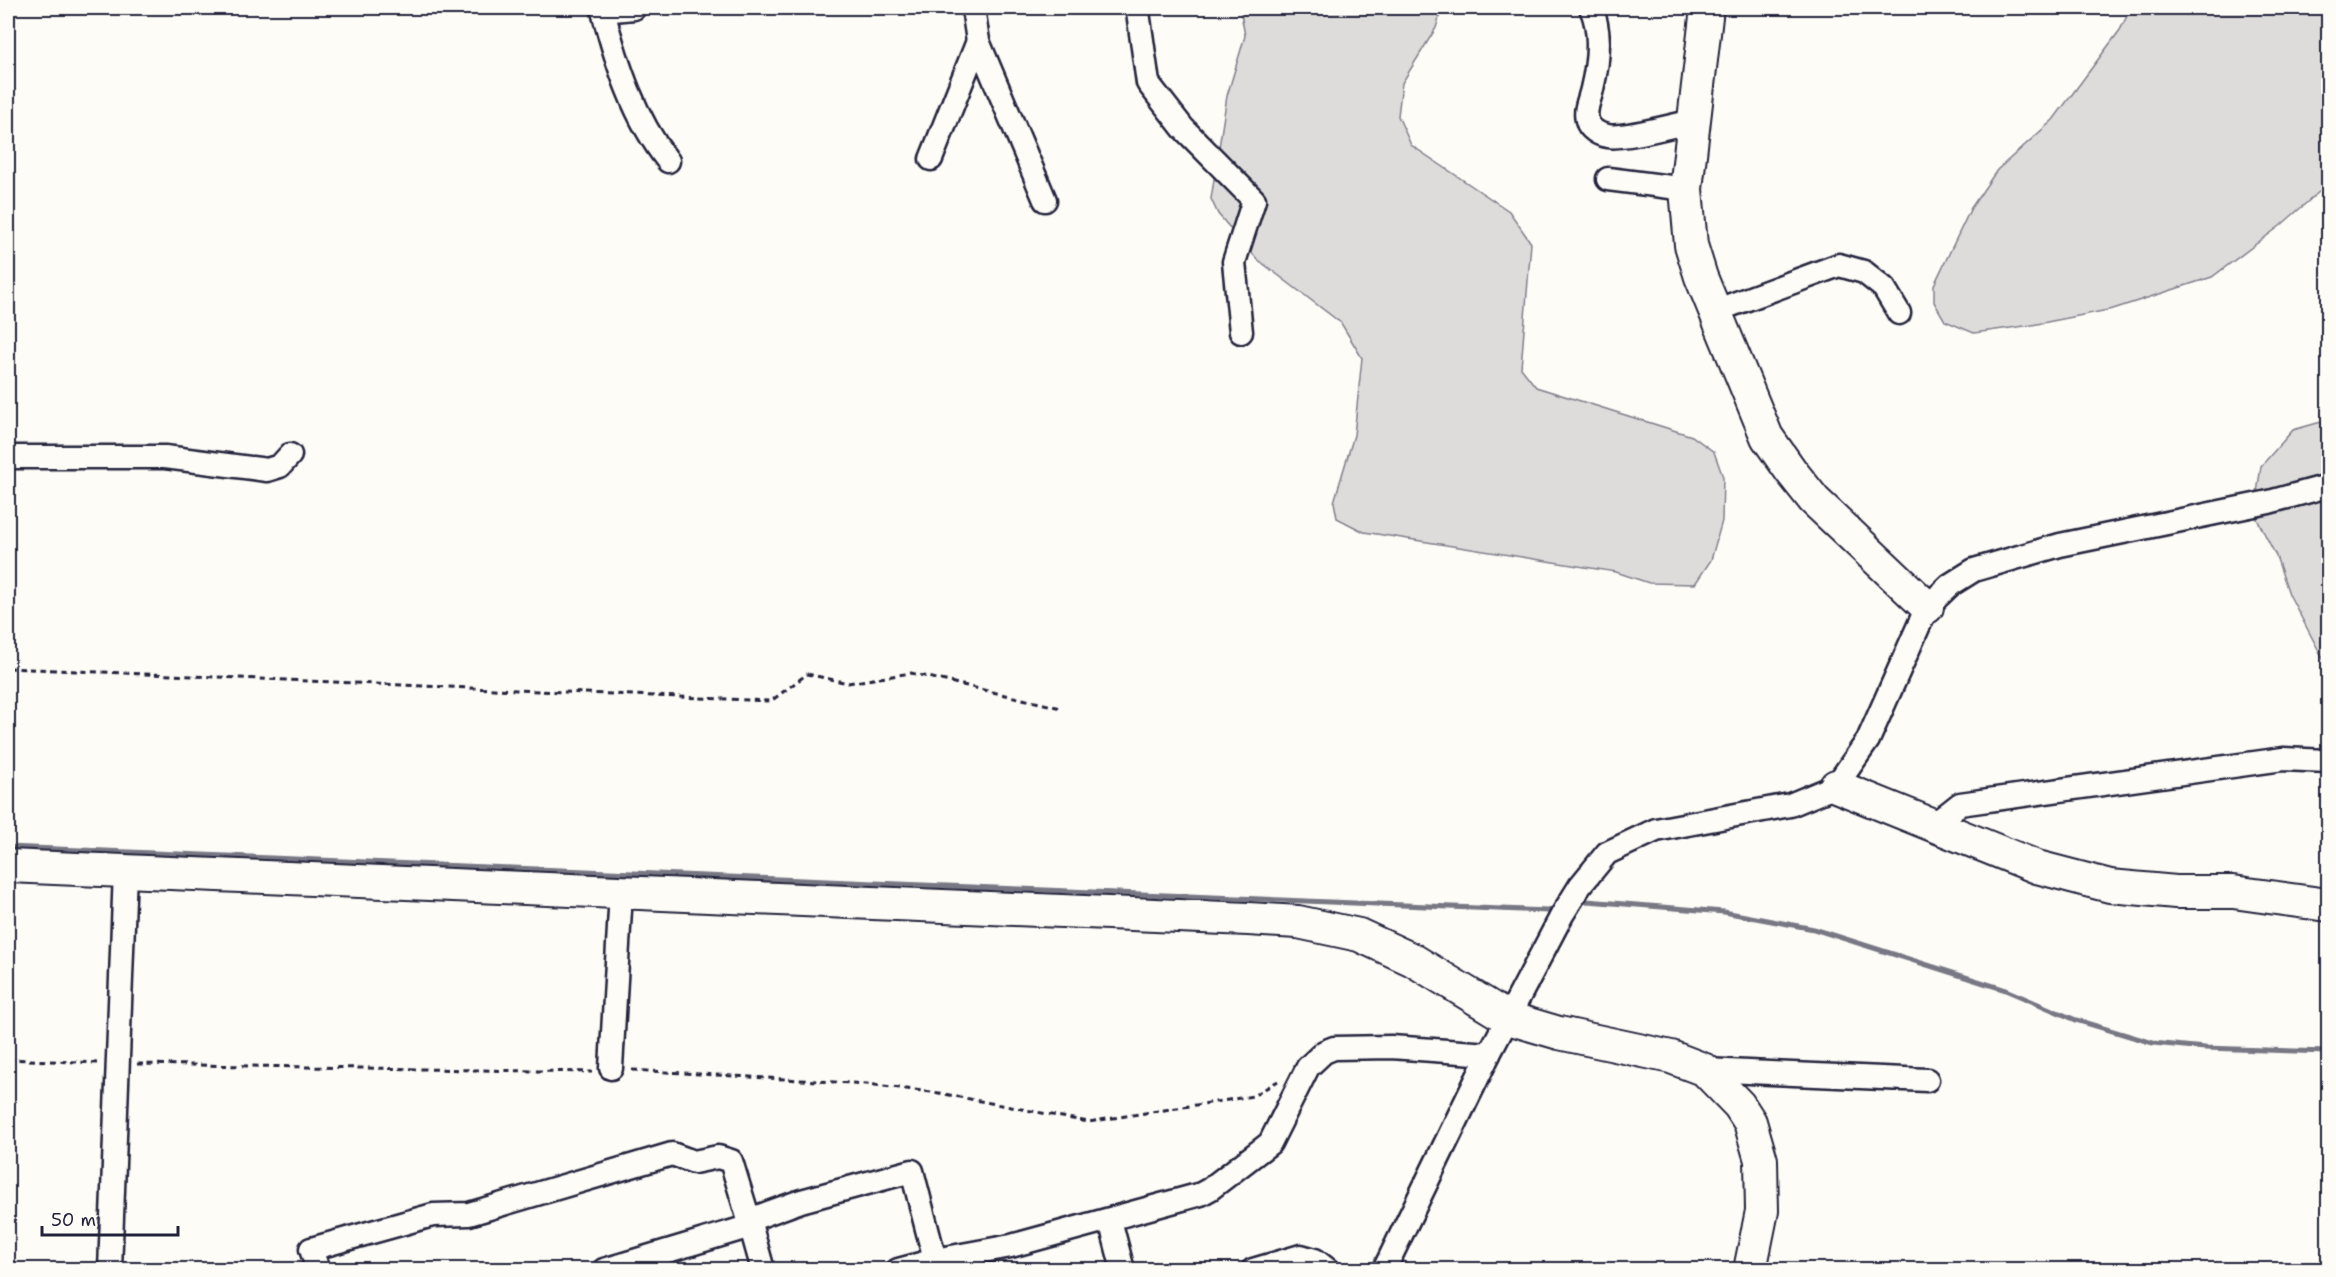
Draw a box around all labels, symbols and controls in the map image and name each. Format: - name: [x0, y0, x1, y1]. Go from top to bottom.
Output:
- scale bar: [42, 1199, 178, 1237]
- text: 50 m: [51, 1208, 96, 1232]

